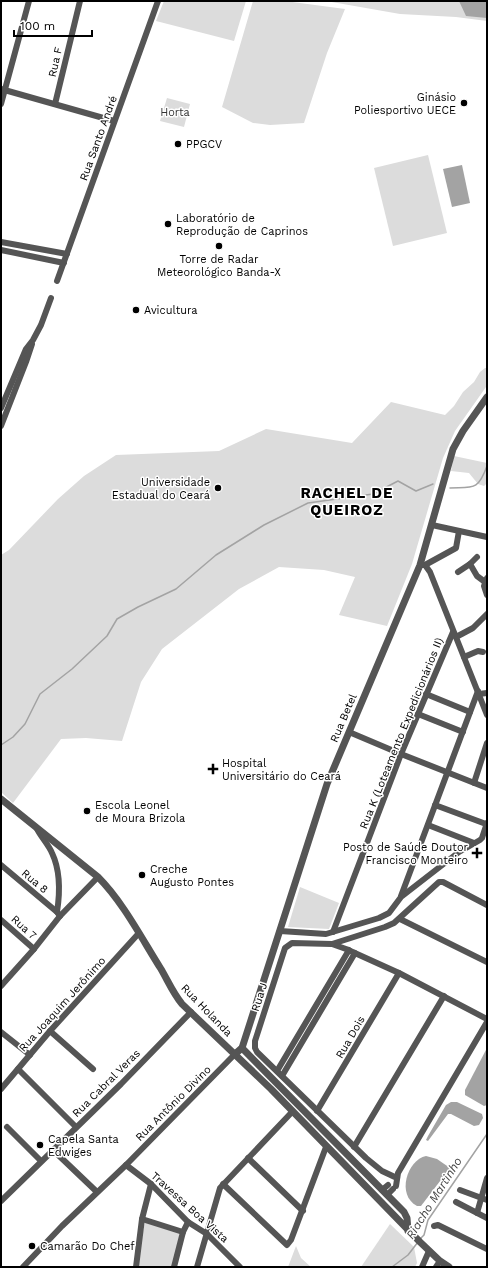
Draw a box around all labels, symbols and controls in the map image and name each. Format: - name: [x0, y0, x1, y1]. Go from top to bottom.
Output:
- scale bar: [14, 12, 92, 38]
- text: 100 m: [20, 19, 55, 33]
- street label: Rua F: [46, 46, 65, 78]
- place label: Ginásio Poliesportivo UECE: [354, 91, 456, 117]
- street label: Rua Santo André: [77, 94, 120, 183]
- marker: Ginásio Poliesportivo UECE: [459, 98, 469, 108]
- park label: Horta: [160, 106, 190, 119]
- place label: PPGCV: [186, 138, 222, 151]
- marker: PPGCV: [173, 139, 183, 149]
- place label: Laboratório de Reprodução de Caprinos: [176, 212, 308, 238]
- marker: Laboratório de Reprodução de Caprinos: [163, 219, 173, 229]
- marker: Torre de Radar Meteorológico Banda-X: [214, 241, 224, 251]
- place label: Torre de Radar Meteorológico Banda-X: [157, 253, 281, 279]
- place label: Avicultura: [144, 304, 198, 317]
- marker: Avicultura: [131, 305, 141, 315]
- place label: Universidade Estadual do Ceará: [112, 476, 210, 502]
- marker: Universidade Estadual do Ceará: [213, 483, 223, 493]
- district label: RACHEL DE QUEIROZ: [300, 484, 394, 519]
- street label: Rua K (Loteamento Expedicionários II): [357, 635, 446, 831]
- street label: Rua Betel: [327, 691, 360, 744]
- place label: Hospital Universitário do Ceará: [222, 757, 341, 783]
- marker: Hospital Universitário do Ceará: [207, 763, 219, 775]
- place label: Escola Leonel de Moura Brizola: [95, 799, 185, 825]
- marker: Escola Leonel de Moura Brizola: [82, 806, 92, 816]
- place label: Posto de Saúde Doutor Francisco Monteiro: [343, 841, 469, 867]
- marker: Posto de Saúde Doutor Francisco Monteiro: [471, 847, 483, 859]
- place label: Creche Augusto Pontes: [150, 863, 234, 889]
- street label: Rua 8: [19, 867, 51, 896]
- marker: Creche Augusto Pontes: [137, 870, 147, 880]
- street label: Rua 7: [8, 913, 39, 942]
- street label: Rua Joaquim Jerônimo: [16, 954, 108, 1054]
- street label: Rua Holanda: [178, 981, 235, 1039]
- street label: Rua J: [249, 981, 270, 1013]
- street label: Rua Dois: [333, 1013, 368, 1061]
- street label: Rua Cabral Veras: [70, 1047, 143, 1120]
- street label: Rua Antônio Divino: [133, 1063, 214, 1144]
- place label: Capela Santa Edwiges: [48, 1133, 119, 1159]
- marker: Capela Santa Edwiges: [35, 1140, 45, 1150]
- water label: Riacho Martinho: [403, 1154, 465, 1242]
- street label: Travessa Boa Vista: [148, 1169, 231, 1245]
- place label: Camarão Do Chef: [40, 1240, 135, 1253]
- marker: Camarão Do Chef: [27, 1241, 37, 1251]

